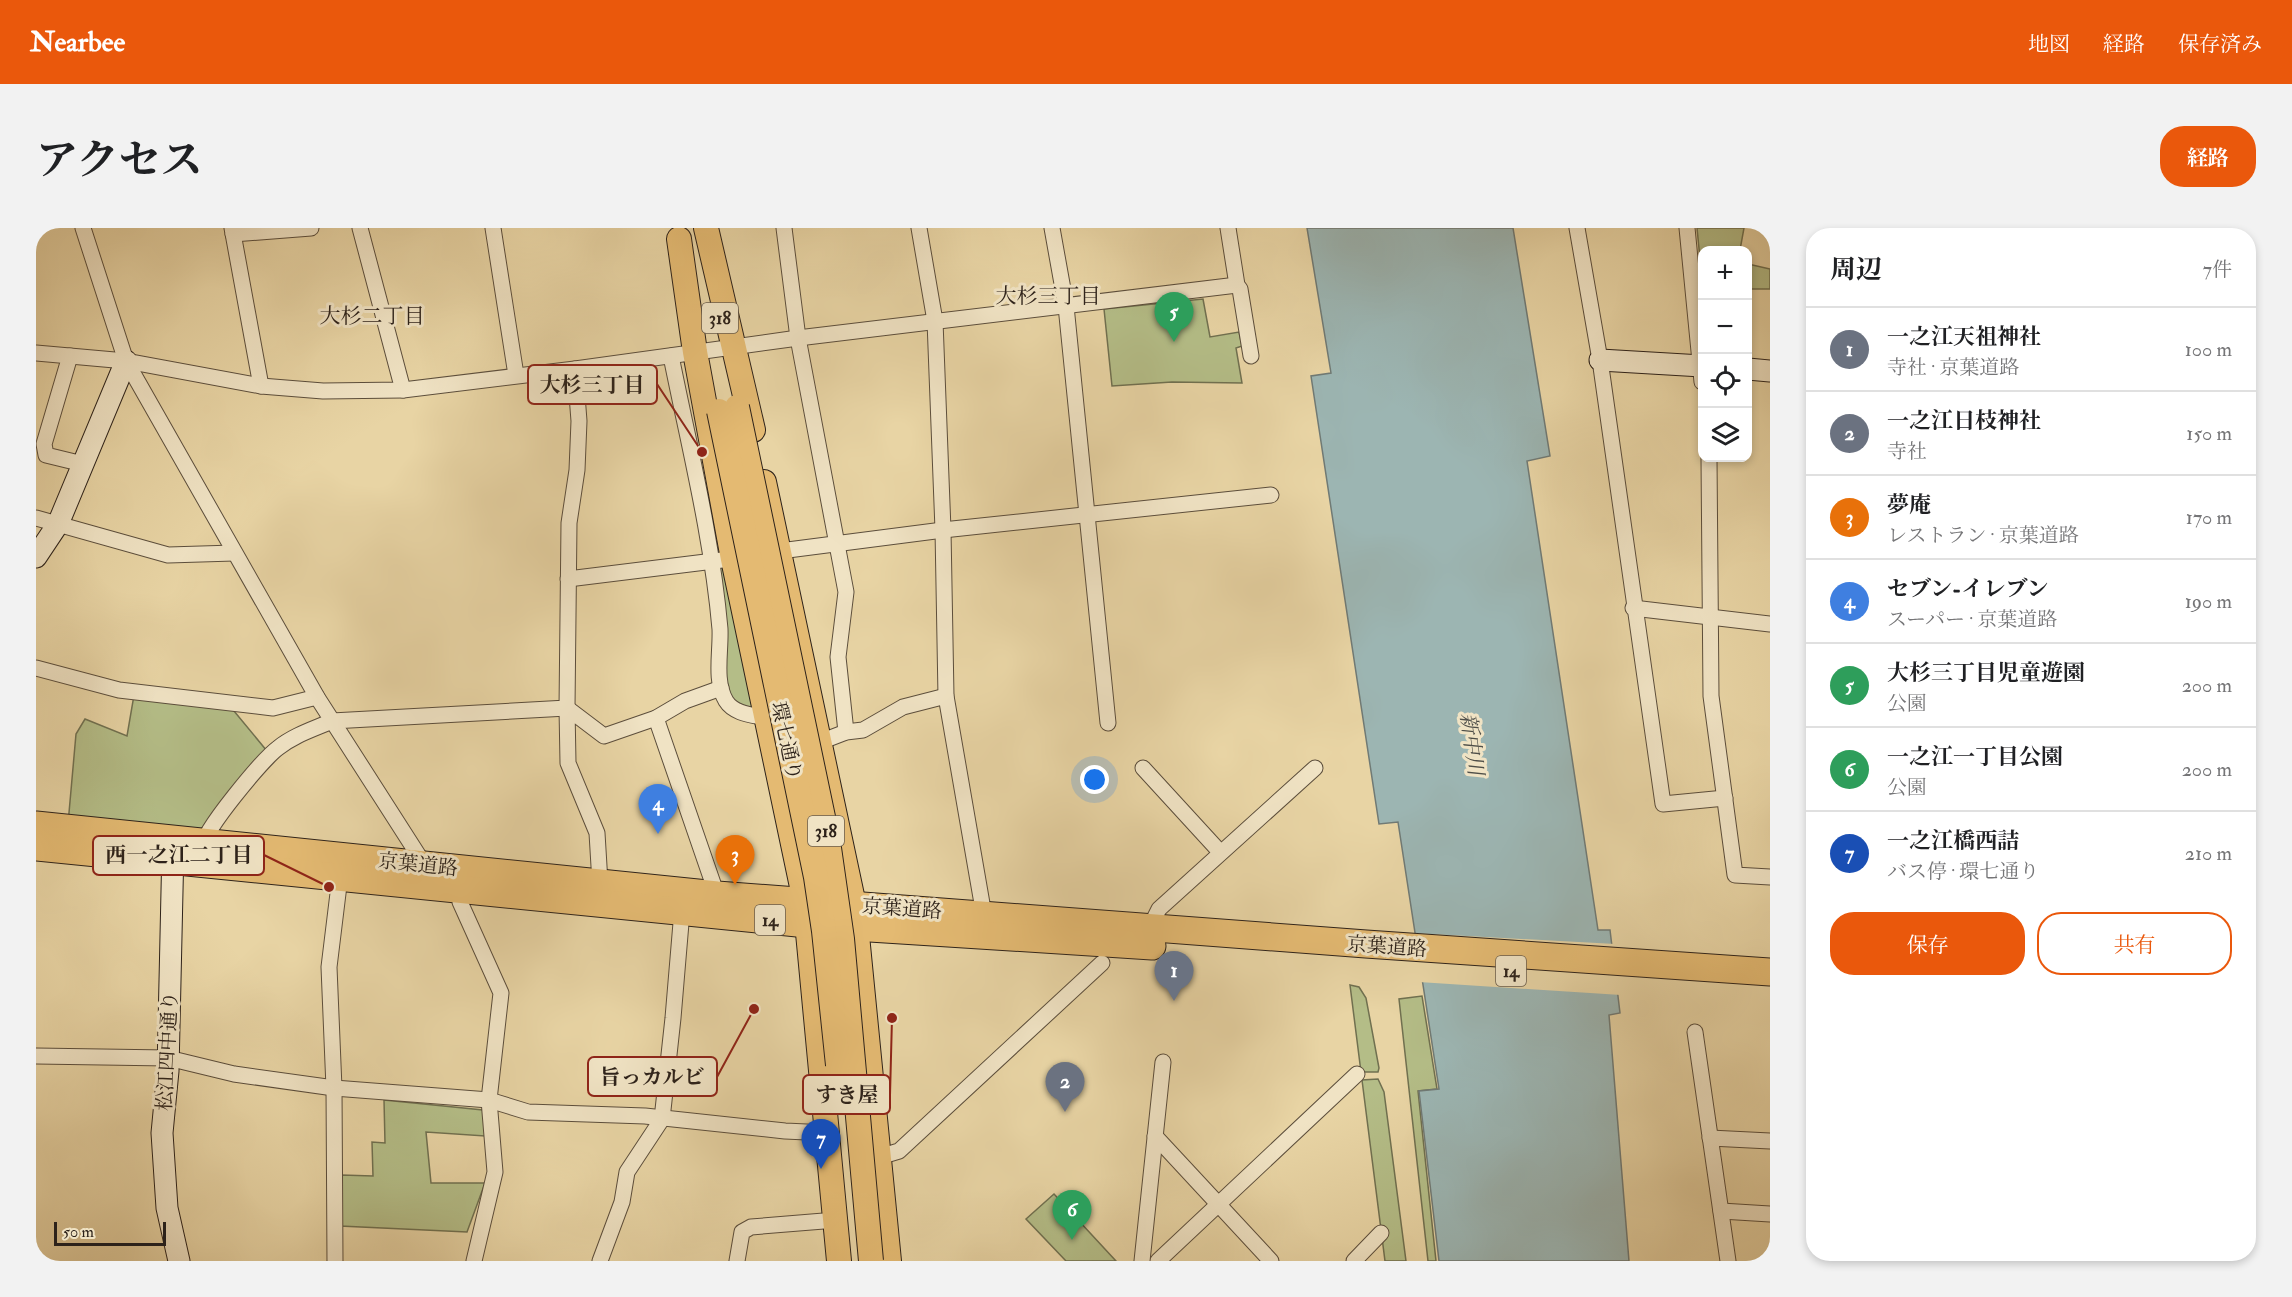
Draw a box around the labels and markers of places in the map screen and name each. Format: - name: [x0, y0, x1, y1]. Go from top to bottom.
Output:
- pin: 5: [1154, 292, 1194, 342]
- callout: 大杉三丁目: [528, 365, 657, 404]
- pin: 4: [638, 784, 678, 834]
- callout: 西一之江二丁目: [93, 836, 264, 875]
- pin: 3: [716, 836, 754, 885]
- pin: 1: [1154, 952, 1194, 1001]
- callout: 旨っカルビ: [588, 1057, 717, 1096]
- pin: 2: [1046, 1062, 1084, 1112]
- callout: すき屋: [803, 1075, 890, 1114]
- pin: 7: [802, 1120, 840, 1169]
- pin: 6: [1052, 1190, 1092, 1240]

